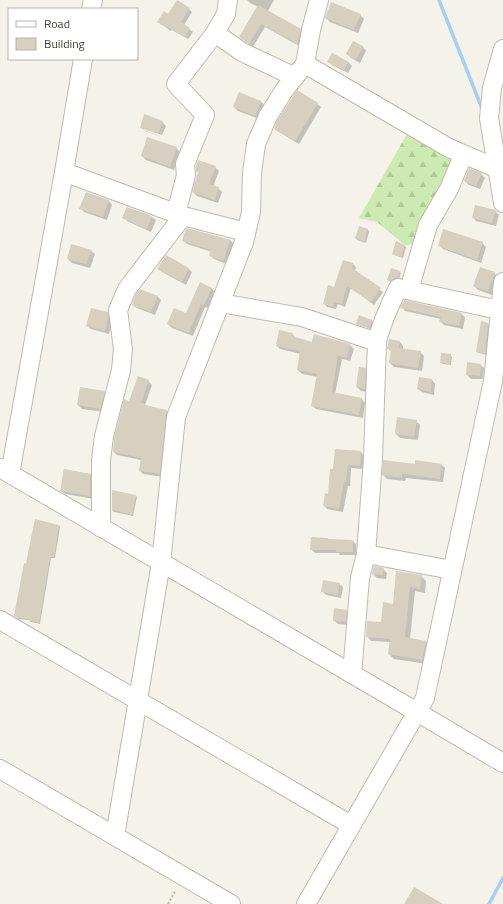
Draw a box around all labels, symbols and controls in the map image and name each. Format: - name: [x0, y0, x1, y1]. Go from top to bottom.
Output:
- legend: [8, 8, 138, 60]
- text: Road: [44, 14, 70, 33]
- text: Building: [44, 34, 85, 53]

